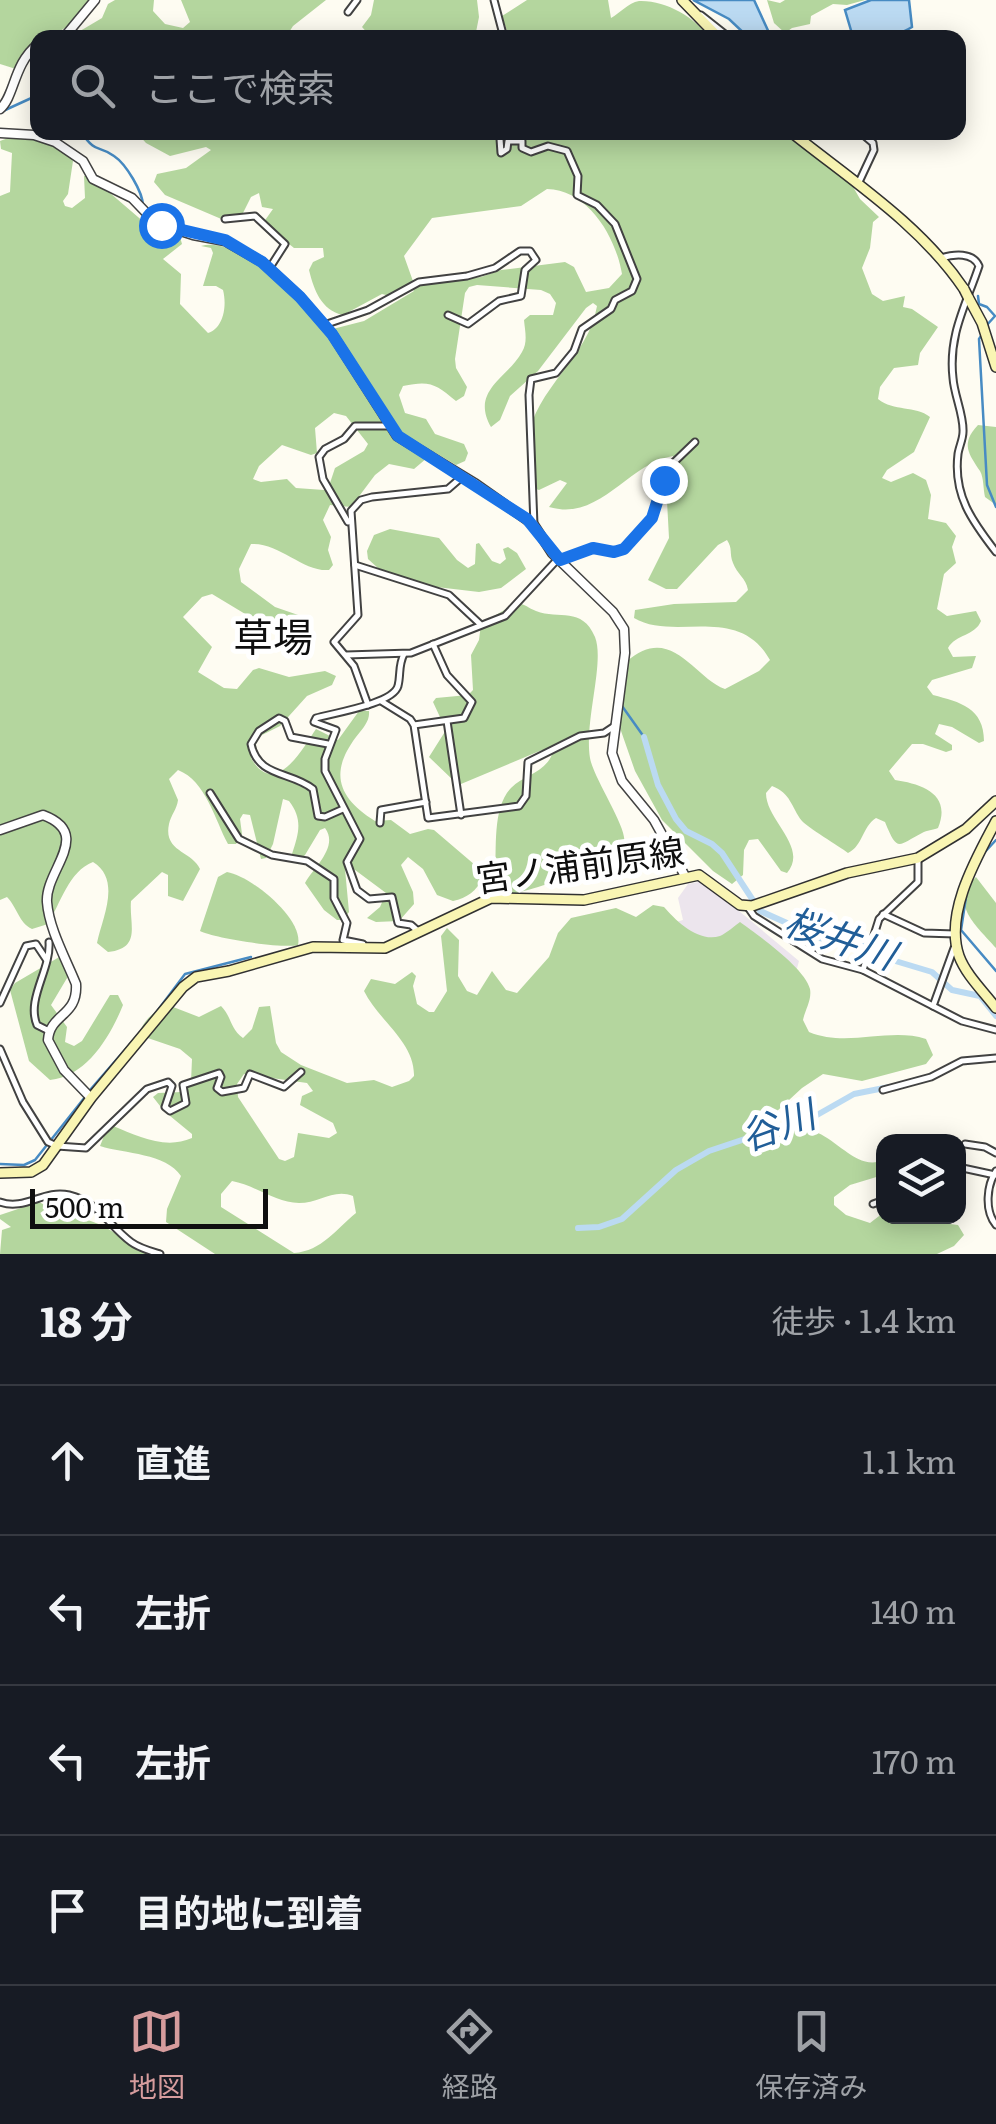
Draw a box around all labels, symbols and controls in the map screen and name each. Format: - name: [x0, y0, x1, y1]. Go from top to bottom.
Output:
- search box: [30, 30, 966, 140]
- text: ここで検索: [145, 57, 335, 114]
- icon: search: [65, 58, 120, 113]
- route start: [139, 203, 185, 249]
- route end: [642, 458, 688, 504]
- district label: 草場: [233, 605, 313, 664]
- street label: 宮ノ浦前原線: [472, 823, 687, 903]
- water label: 桜井川: [778, 890, 908, 982]
- water label: 谷川: [731, 1082, 826, 1162]
- map controls: [876, 1134, 966, 1224]
- button: layers: [876, 1134, 966, 1224]
- scale bar: [30, 1184, 268, 1228]
- text: 500 m: [45, 1185, 124, 1227]
- text: 18 分: [40, 1288, 133, 1350]
- text: 徒歩 · 1.4 km: [772, 1295, 956, 1343]
- text: 直進: [135, 1432, 211, 1489]
- icon: ahead: [40, 1433, 95, 1488]
- text: 1.1 km: [863, 1436, 956, 1484]
- text: 左折: [135, 1582, 211, 1639]
- icon: left: [40, 1583, 95, 1638]
- text: 140 m: [871, 1586, 956, 1634]
- text: 左折: [135, 1732, 211, 1789]
- icon: left: [40, 1733, 95, 1788]
- text: 170 m: [872, 1736, 956, 1784]
- text: 目的地に到着: [135, 1882, 363, 1939]
- icon: arrive: [40, 1883, 95, 1938]
- tab: 地図: [129, 2004, 185, 2106]
- tab: 経路: [442, 2004, 498, 2106]
- tab: 保存済み: [755, 2004, 867, 2106]

